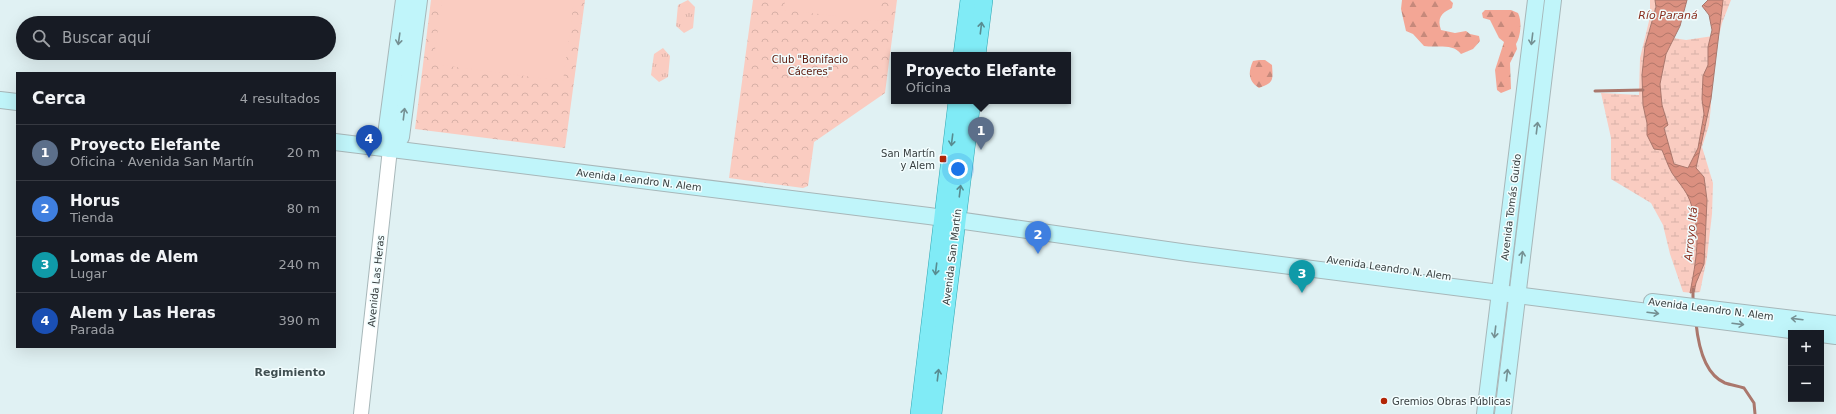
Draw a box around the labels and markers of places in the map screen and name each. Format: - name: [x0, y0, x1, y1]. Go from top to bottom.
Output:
- pin: 1: [968, 117, 994, 150]
- pin: 4: [356, 125, 382, 158]
- place label: San Martín y Alem: [881, 148, 935, 171]
- marker: San Martín y Alem: [938, 154, 948, 164]
- pin: 2: [1025, 221, 1051, 254]
- pin: 3: [1289, 260, 1315, 293]
- marker: Gremios Obras Públicas: [1379, 396, 1389, 406]
- place label: Gremios Obras Públicas: [1392, 396, 1511, 407]

